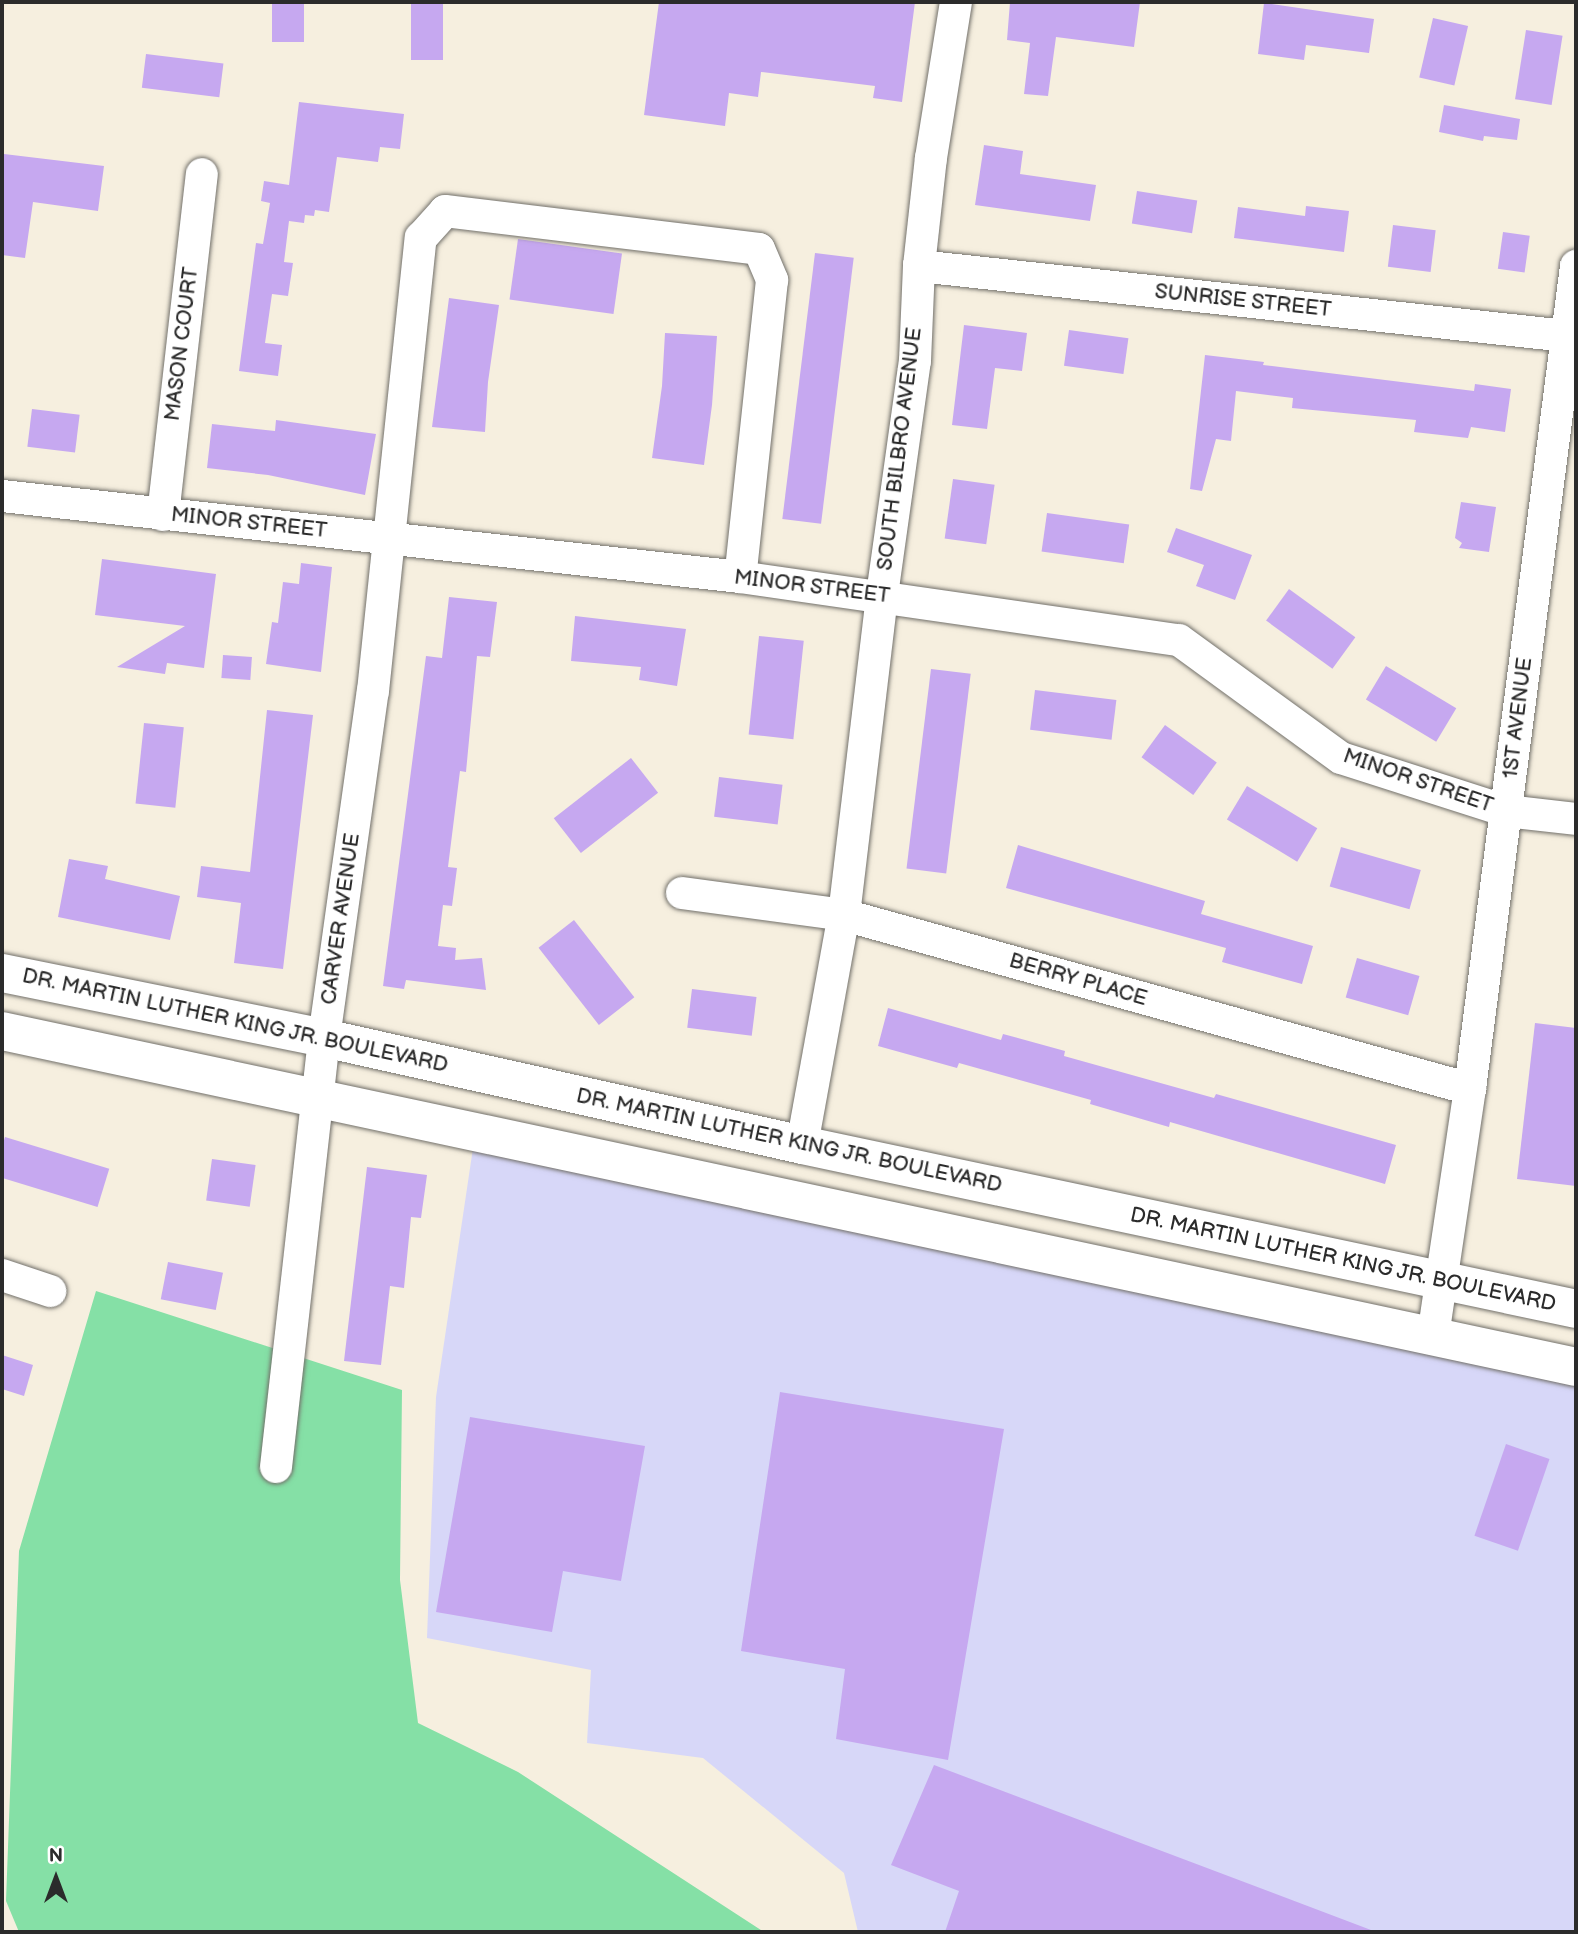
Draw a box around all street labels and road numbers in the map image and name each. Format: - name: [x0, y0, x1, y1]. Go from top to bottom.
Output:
- street label: MASON COURT: [160, 266, 204, 422]
- street label: SUNRISE STREET: [1153, 279, 1333, 323]
- street label: SOUTH BILBRO AVENUE: [873, 326, 927, 572]
- street label: MINOR STREET: [170, 502, 328, 544]
- street label: MINOR STREET: [732, 565, 892, 609]
- street label: 1ST AVENUE: [1498, 656, 1538, 780]
- street label: MINOR STREET: [1340, 743, 1496, 819]
- street label: CARVER AVENUE: [317, 832, 365, 1006]
- street label: BERRY PLACE: [1006, 948, 1150, 1012]
- street label: DR. MARTIN LUTHER KING JR. BOULEVARD: [19, 963, 451, 1079]
- street label: DR. MARTIN LUTHER KING JR. BOULEVARD: [573, 1083, 1005, 1199]
- street label: DR. MARTIN LUTHER KING JR. BOULEVARD: [1127, 1202, 1559, 1318]

